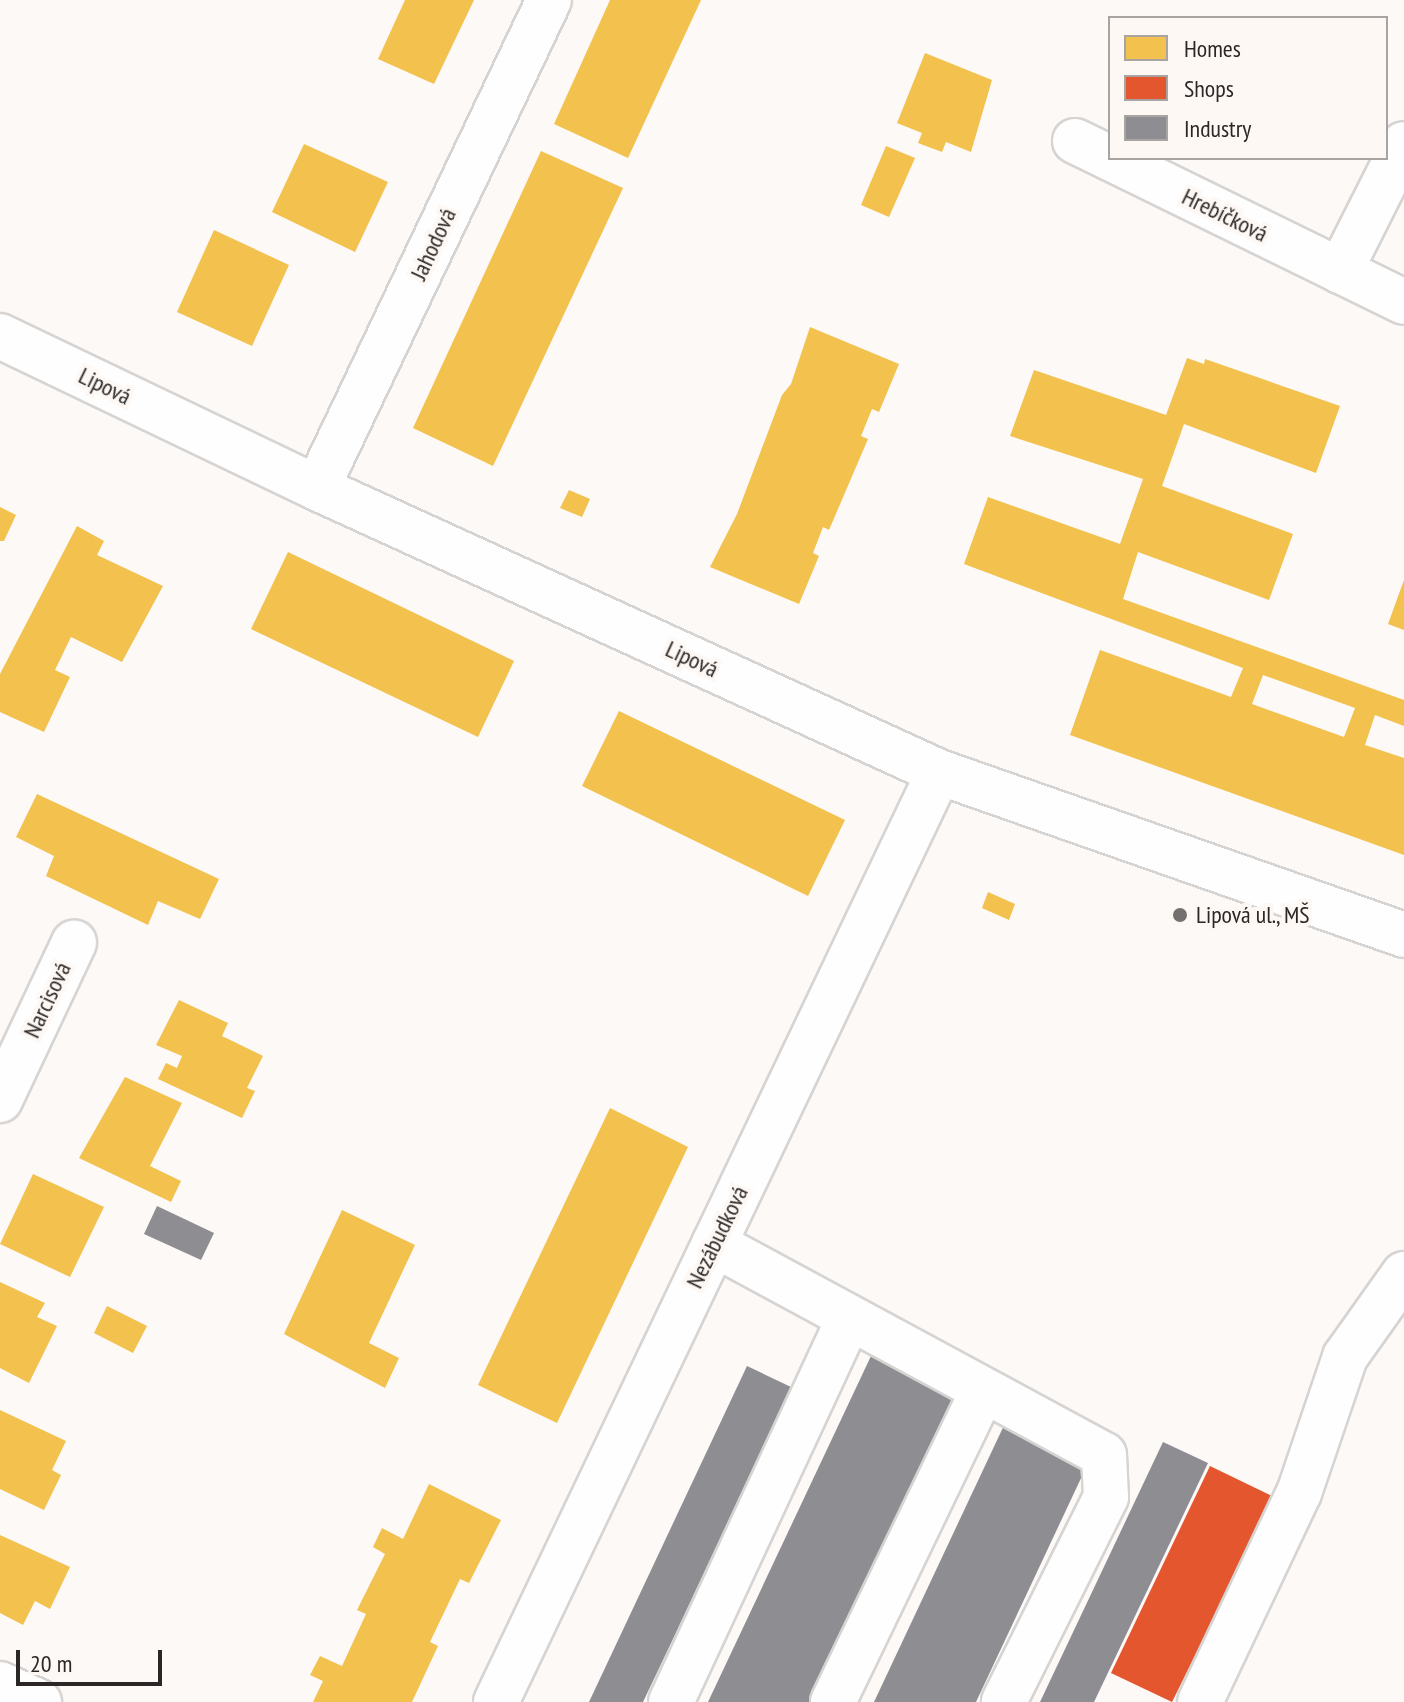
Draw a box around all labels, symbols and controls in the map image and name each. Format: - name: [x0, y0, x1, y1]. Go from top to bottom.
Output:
- legend: [1108, 16, 1388, 160]
- text: Homes: [1184, 33, 1241, 64]
- text: Shops: [1184, 73, 1234, 104]
- text: Industry: [1184, 113, 1251, 144]
- street label: Hrebíčková: [1178, 182, 1272, 248]
- street label: Jahodová: [404, 204, 462, 284]
- street label: Lipová: [74, 361, 136, 411]
- street label: Lipová: [661, 634, 723, 684]
- place label: Lipová ul., MŠ: [1196, 901, 1311, 929]
- marker: Lipová ul., MŠ: [1171, 906, 1189, 924]
- street label: Narcisová: [17, 958, 77, 1042]
- street label: Nezábudková: [680, 1181, 754, 1293]
- scale bar: [20, 1634, 166, 1684]
- text: 20 m: [30, 1648, 72, 1679]

